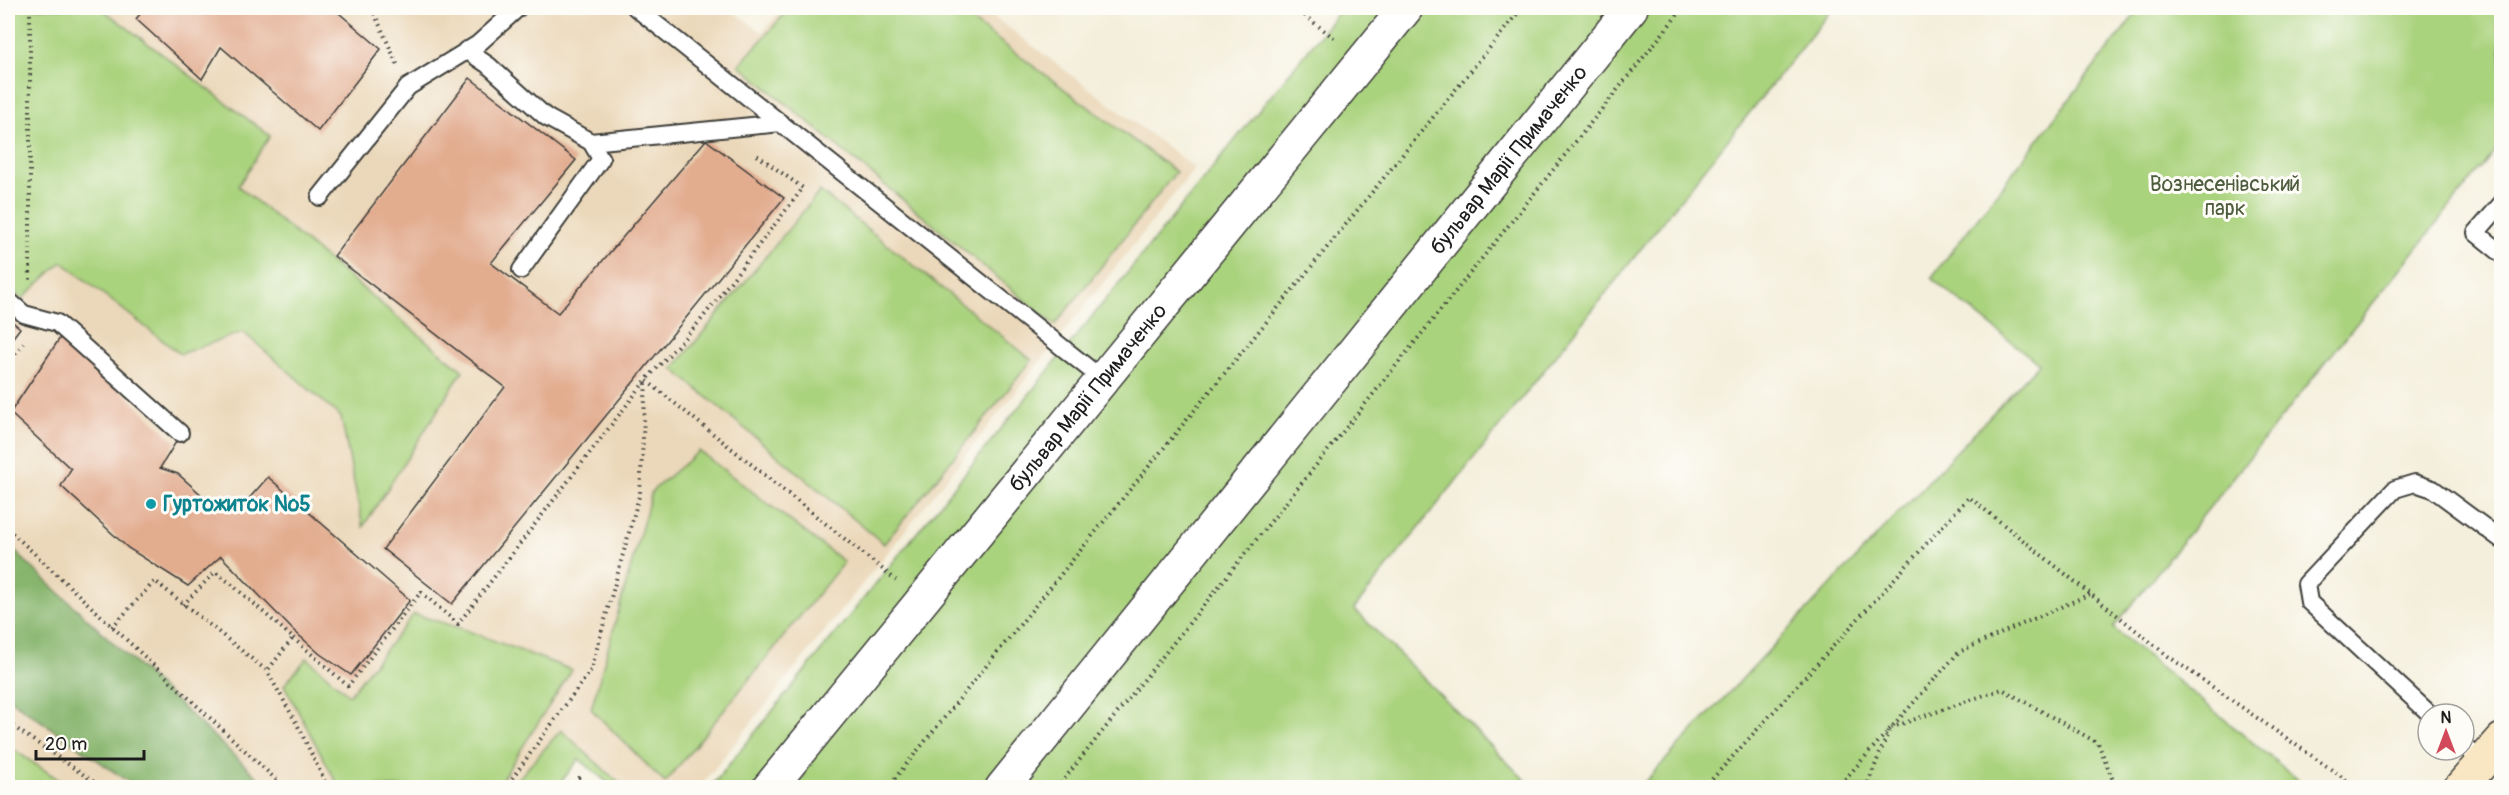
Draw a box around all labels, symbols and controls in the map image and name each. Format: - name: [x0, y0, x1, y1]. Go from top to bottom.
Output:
- street label: бульвар Марії Примаченко: [1424, 60, 1593, 260]
- park label: Вознесенівський парк: [2150, 171, 2300, 222]
- street label: бульвар Марії Примаченко: [1003, 298, 1173, 497]
- place label: Гуртожиток №5: [163, 491, 311, 518]
- marker: Гуртожиток №5: [144, 497, 158, 511]
- north arrow: [2416, 702, 2476, 762]
- text: N: [2441, 708, 2452, 728]
- scale bar: [36, 723, 144, 761]
- text: 20 m: [45, 733, 87, 756]

